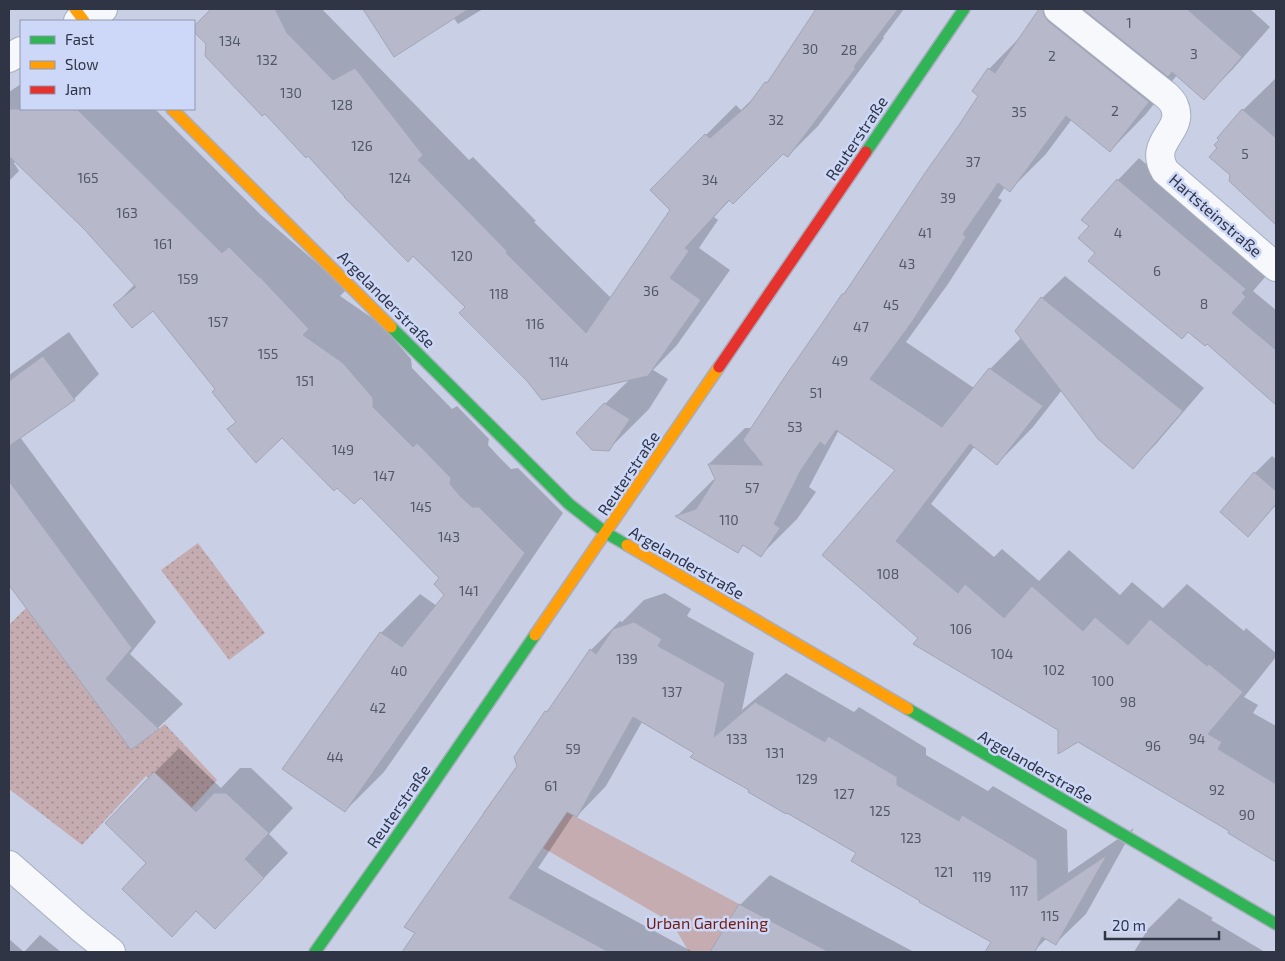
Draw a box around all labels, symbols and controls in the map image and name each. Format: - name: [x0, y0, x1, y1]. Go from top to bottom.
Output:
- house number: 1: [1126, 14, 1132, 31]
- legend: [20, 20, 195, 110]
- text: Fast: [65, 30, 95, 48]
- house number: 134: [219, 32, 241, 49]
- house number: 30: [802, 40, 818, 57]
- house number: 28: [841, 41, 857, 58]
- house number: 3: [1190, 45, 1198, 62]
- house number: 2: [1048, 47, 1056, 64]
- house number: 132: [256, 51, 278, 68]
- text: Slow: [65, 55, 99, 73]
- text: Jam: [65, 80, 91, 98]
- house number: 130: [280, 84, 302, 101]
- street label: Reuterstraße: [821, 92, 891, 184]
- house number: 128: [331, 96, 353, 113]
- house number: 2: [1111, 102, 1119, 119]
- house number: 35: [1011, 103, 1027, 120]
- house number: 32: [768, 111, 784, 128]
- house number: 126: [351, 137, 373, 154]
- house number: 5: [1241, 145, 1249, 162]
- house number: 37: [966, 153, 980, 170]
- house number: 165: [77, 169, 99, 186]
- house number: 124: [389, 169, 411, 186]
- street label: Hartsteinstraße: [1166, 169, 1266, 261]
- house number: 34: [702, 171, 718, 188]
- house number: 39: [940, 189, 956, 206]
- house number: 163: [116, 204, 138, 221]
- house number: 41: [918, 224, 932, 241]
- house number: 4: [1114, 224, 1122, 241]
- house number: 161: [153, 235, 173, 252]
- street label: Argelanderstraße: [334, 246, 440, 352]
- house number: 120: [451, 247, 473, 264]
- house number: 43: [899, 255, 915, 272]
- house number: 6: [1153, 262, 1161, 279]
- house number: 159: [177, 270, 199, 287]
- house number: 36: [643, 282, 659, 299]
- house number: 118: [489, 285, 509, 302]
- house number: 8: [1200, 295, 1208, 312]
- house number: 45: [883, 296, 899, 313]
- house number: 157: [208, 313, 228, 330]
- house number: 116: [525, 315, 545, 332]
- house number: 47: [853, 318, 869, 335]
- house number: 155: [258, 345, 278, 362]
- house number: 49: [832, 352, 848, 369]
- house number: 114: [549, 353, 569, 370]
- house number: 151: [296, 372, 314, 389]
- house number: 51: [809, 384, 823, 401]
- house number: 53: [787, 418, 803, 435]
- street label: Reuterstraße: [593, 427, 663, 519]
- house number: 149: [332, 441, 354, 458]
- house number: 147: [373, 467, 395, 484]
- house number: 57: [745, 479, 759, 496]
- house number: 145: [410, 498, 432, 515]
- house number: 110: [719, 511, 739, 528]
- street label: Argelanderstraße: [626, 521, 748, 603]
- house number: 143: [438, 528, 460, 545]
- house number: 108: [877, 565, 899, 582]
- house number: 141: [459, 582, 479, 599]
- house number: 106: [950, 620, 972, 637]
- house number: 104: [991, 645, 1013, 662]
- house number: 139: [616, 650, 638, 667]
- house number: 102: [1043, 661, 1065, 678]
- house number: 40: [390, 662, 408, 679]
- house number: 100: [1092, 672, 1114, 689]
- house number: 137: [662, 683, 682, 700]
- house number: 98: [1120, 693, 1136, 710]
- house number: 42: [370, 699, 386, 716]
- street label: Argelanderstraße: [975, 725, 1097, 807]
- house number: 133: [726, 730, 748, 747]
- house number: 94: [1189, 730, 1205, 747]
- house number: 96: [1145, 737, 1161, 754]
- house number: 59: [565, 740, 581, 757]
- house number: 131: [766, 744, 784, 761]
- house number: 44: [326, 748, 344, 765]
- street label: Reuterstraße: [362, 761, 434, 851]
- house number: 129: [796, 770, 818, 787]
- house number: 61: [544, 777, 558, 794]
- house number: 92: [1209, 781, 1225, 798]
- house number: 127: [834, 785, 854, 802]
- house number: 125: [870, 802, 890, 819]
- house number: 90: [1239, 806, 1255, 823]
- house number: 123: [900, 829, 922, 846]
- house number: 121: [934, 863, 954, 880]
- house number: 119: [972, 868, 992, 885]
- house number: 117: [1010, 882, 1028, 899]
- house number: 115: [1041, 907, 1059, 924]
- scale bar: [1105, 908, 1219, 940]
- park label: Urban Gardening: [646, 913, 768, 932]
- text: 20 m: [1112, 916, 1146, 934]

